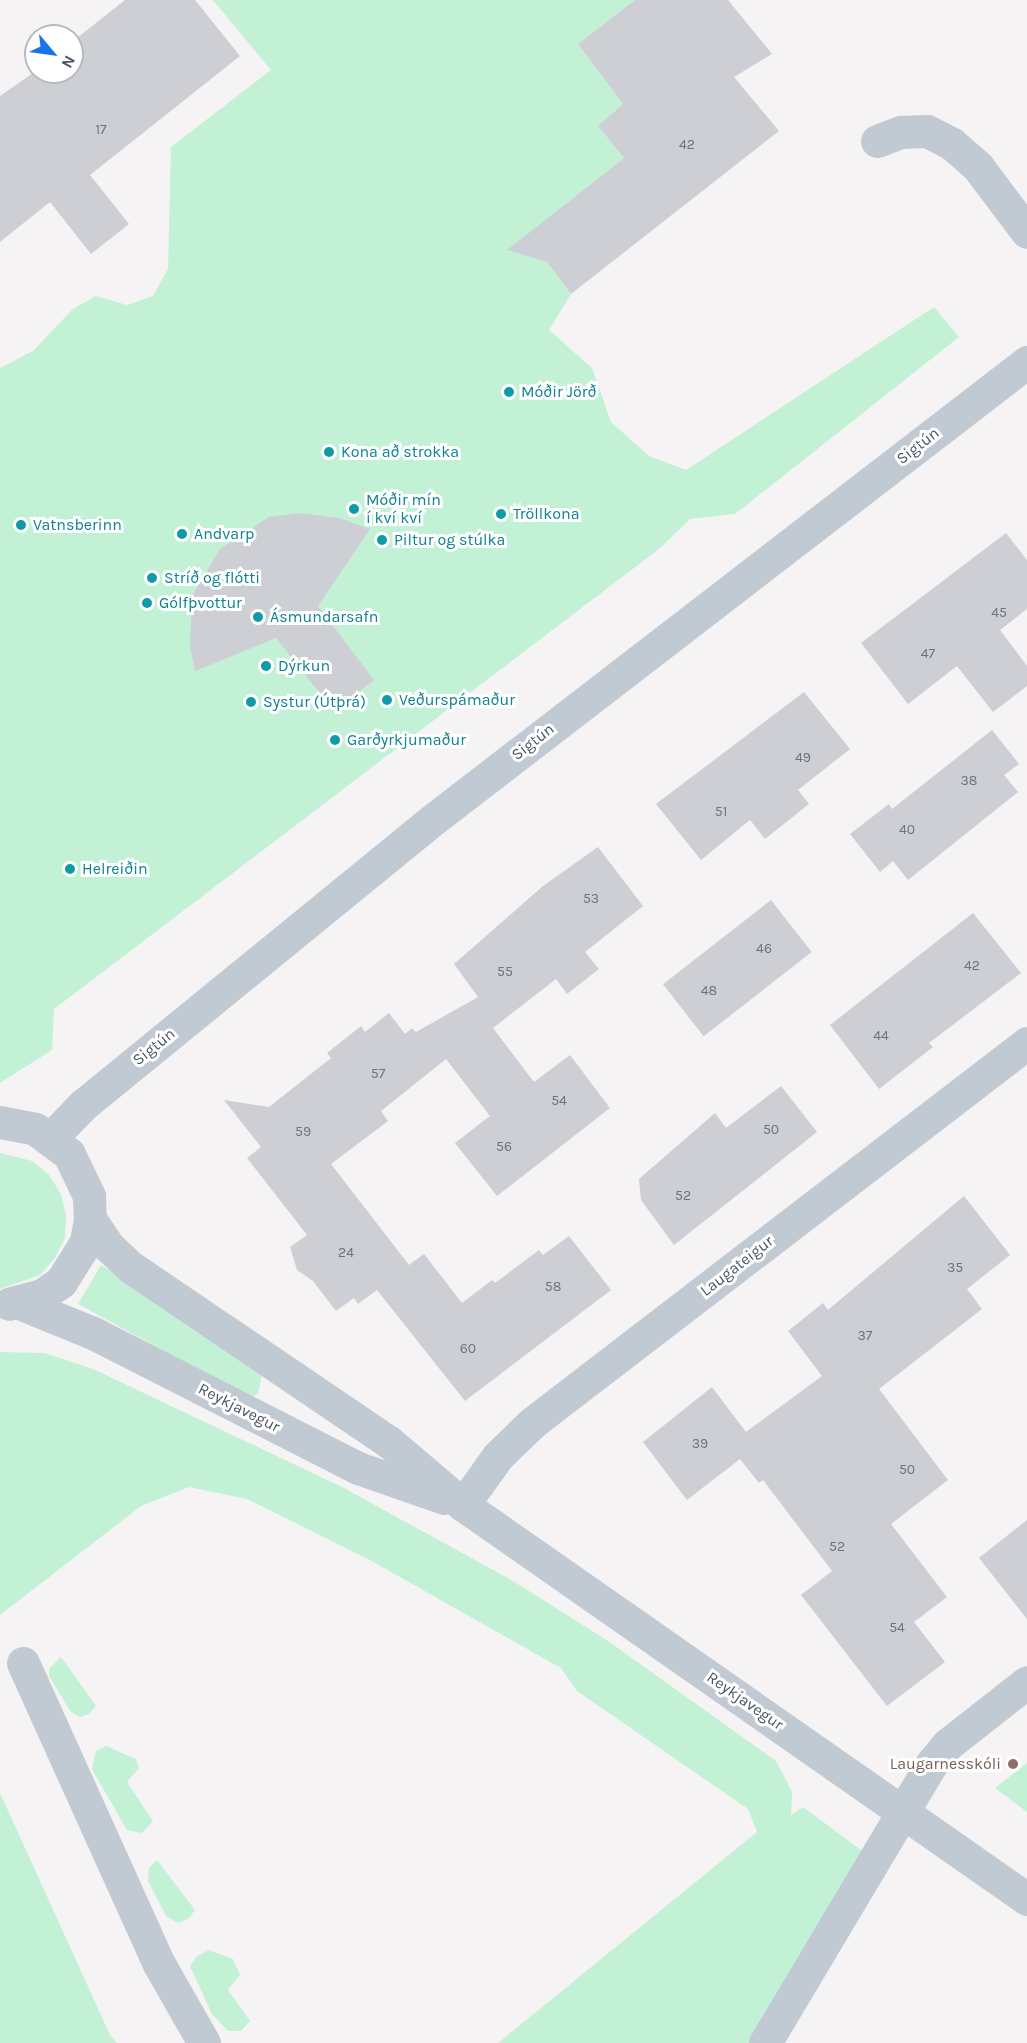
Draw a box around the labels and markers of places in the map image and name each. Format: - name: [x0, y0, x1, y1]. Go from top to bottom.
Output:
- place label: Móðir Jörð: [521, 382, 597, 402]
- marker: Móðir Jörð: [502, 385, 516, 399]
- place label: Kona að strokka: [341, 442, 459, 462]
- marker: Kona að strokka: [322, 445, 336, 459]
- place label: Móðir mín í kví kví: [366, 490, 441, 528]
- marker: Móðir mín í kví kví: [347, 502, 361, 516]
- place label: Tröllkona: [513, 504, 580, 524]
- marker: Tröllkona: [494, 507, 508, 521]
- place label: Vatnsberinn: [33, 515, 122, 535]
- marker: Vatnsberinn: [14, 518, 28, 532]
- place label: Andvarp: [194, 524, 254, 544]
- marker: Andvarp: [175, 527, 189, 541]
- place label: Piltur og stúlka: [394, 530, 505, 550]
- marker: Piltur og stúlka: [375, 533, 389, 547]
- place label: Stríð og flótti: [164, 568, 260, 588]
- marker: Stríð og flótti: [145, 571, 159, 585]
- place label: Gólfþvottur: [159, 593, 242, 613]
- marker: Gólfþvottur: [140, 596, 154, 610]
- place label: Ásmundarsafn: [270, 607, 378, 627]
- marker: Ásmundarsafn: [251, 610, 265, 624]
- place label: Dýrkun: [278, 656, 330, 676]
- marker: Dýrkun: [259, 659, 273, 673]
- place label: Veðurspámaður: [399, 690, 515, 710]
- place label: Systur (Útþrá): [263, 692, 366, 712]
- marker: Veðurspámaður: [380, 693, 394, 707]
- marker: Systur (Útþrá): [244, 695, 258, 709]
- place label: Garðyrkjumaður: [347, 730, 466, 750]
- marker: Garðyrkjumaður: [328, 733, 342, 747]
- place label: Helreiðin: [82, 859, 148, 879]
- marker: Helreiðin: [63, 862, 77, 876]
- place label: Laugarnesskóli: [890, 1754, 1001, 1774]
- marker: Laugarnesskóli: [1006, 1757, 1020, 1771]

